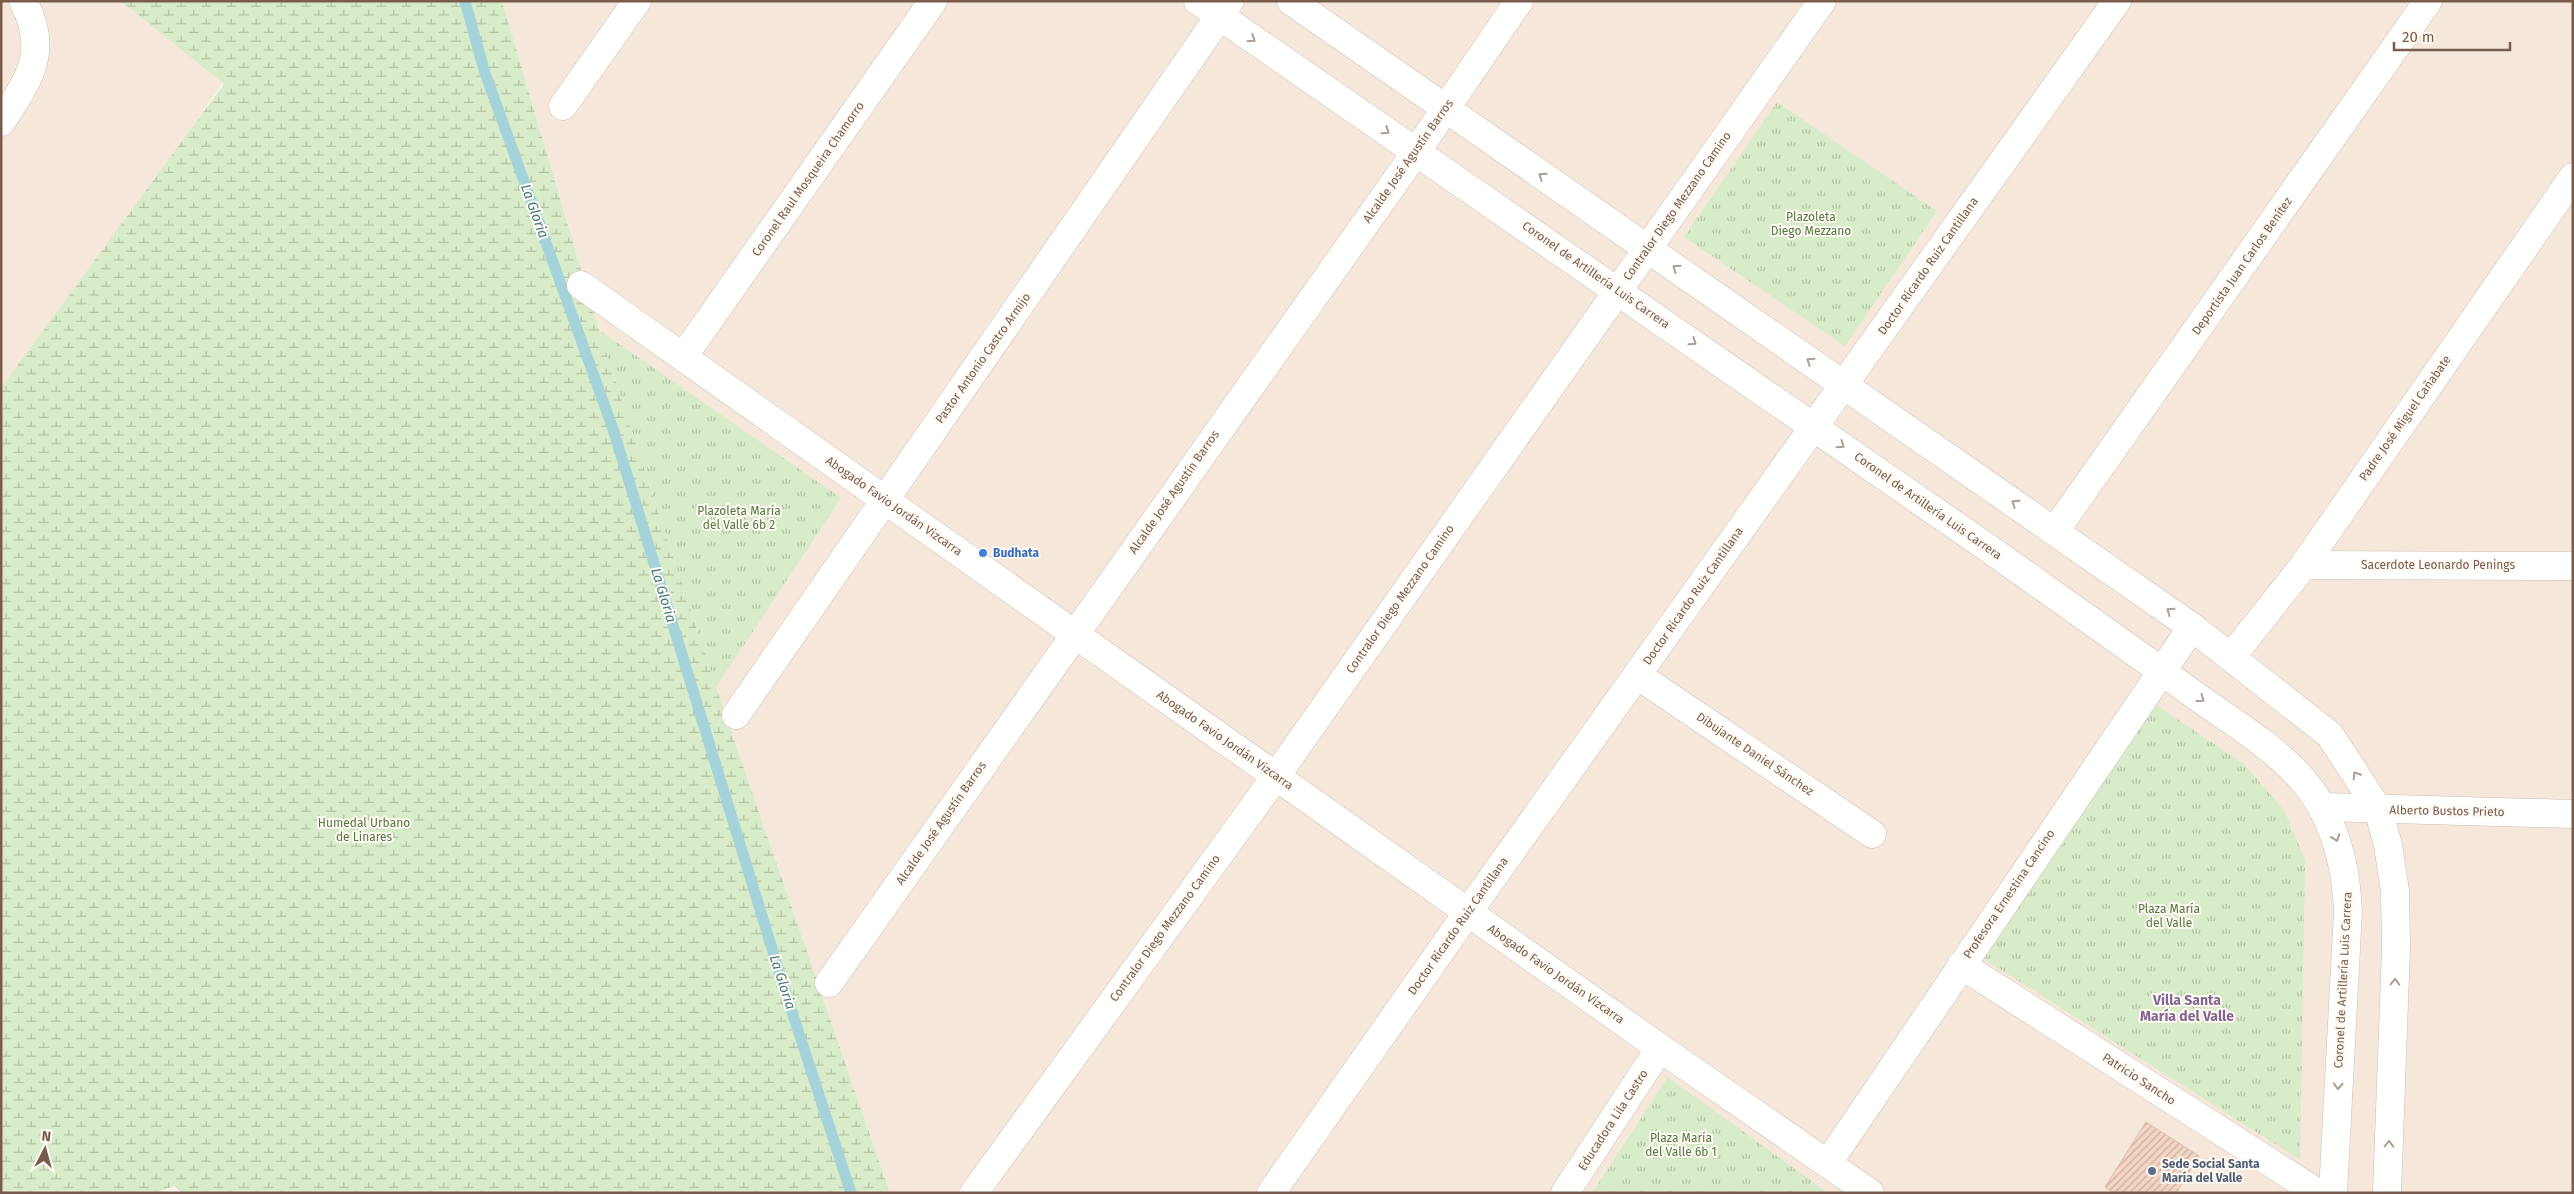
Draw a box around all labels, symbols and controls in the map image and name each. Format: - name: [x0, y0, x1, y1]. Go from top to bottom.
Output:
- scale bar: [2394, 20, 2510, 52]
- text: 20 m: [2402, 28, 2435, 46]
- one-way arrow: [1246, 33, 1256, 42]
- street label: Alcalde José Agustín Barros: [1360, 96, 1456, 225]
- street label: Coronel Raul Mosqueira Chamorro: [749, 99, 867, 259]
- one-way arrow: [1380, 125, 1390, 134]
- street label: Contralor Diego Mezzano Camino: [1620, 129, 1734, 283]
- one-way arrow: [1539, 173, 1548, 182]
- water label: La Gloria: [517, 182, 552, 240]
- street label: Doctor Ricardo Ruiz Cantillana: [1875, 194, 1981, 338]
- street label: Deportista Juan Carlos Benítez: [2189, 194, 2295, 338]
- park label: Plazoleta Diego Mezzano: [1771, 210, 1851, 238]
- street label: Coronel de Artillería Luis Carrera: [1520, 219, 1672, 331]
- one-way arrow: [1672, 265, 1682, 274]
- street label: Pastor Antonio Castro Armijo: [933, 290, 1033, 426]
- one-way arrow: [1687, 336, 1697, 345]
- street label: Padre José Miguel Cañabate: [2356, 353, 2454, 483]
- one-way arrow: [1806, 358, 1815, 367]
- street label: Alcalde José Agustín Barros: [1126, 427, 1222, 556]
- one-way arrow: [1835, 439, 1845, 448]
- street label: Coronel de Artillería Luis Carrera: [1852, 450, 2004, 562]
- street label: Abogado Favio Jordán Vizcarra: [823, 453, 965, 559]
- one-way arrow: [2011, 500, 2021, 509]
- park label: Plazoleta María del Valle 6b 2: [697, 504, 781, 532]
- street label: Contralor Diego Mezzano Camino: [1343, 522, 1457, 676]
- street label: Doctor Ricardo Ruiz Cantillana: [1640, 524, 1746, 668]
- place label: Budhata: [993, 546, 1039, 560]
- marker: Budhata: [977, 547, 989, 559]
- street label: Sacerdote Leonardo Penings: [2361, 558, 2515, 572]
- water label: La Gloria: [647, 566, 680, 625]
- one-way arrow: [2167, 608, 2176, 617]
- street label: Abogado Favio Jordán Vizcarra: [1154, 687, 1296, 793]
- one-way arrow: [2195, 693, 2204, 702]
- street label: Dibujante Daniel Sánchez: [1694, 710, 1816, 798]
- street label: Alcalde José Agustín Barros: [893, 758, 989, 887]
- one-way arrow: [2353, 771, 2362, 781]
- street label: Alberto Bustos Prieto: [2389, 803, 2505, 819]
- park label: Humedal Urbano de Linares: [318, 816, 410, 844]
- street label: Profesora Ernestina Cancino: [1960, 827, 2058, 961]
- one-way arrow: [2330, 833, 2340, 841]
- street label: Contralor Diego Mezzano Camino: [1107, 852, 1223, 1004]
- street label: Doctor Ricardo Ruiz Cantillana: [1405, 854, 1511, 998]
- street label: Coronel de Artillería Luis Carrera: [2331, 891, 2355, 1069]
- park label: Plaza María del Valle: [2138, 902, 2200, 930]
- street label: Abogado Favio Jordán Vizcarra: [1485, 921, 1627, 1027]
- water label: La Gloria: [766, 953, 799, 1012]
- one-way arrow: [2390, 977, 2400, 985]
- district label: Villa Santa María del Valle: [2140, 992, 2234, 1025]
- street label: Patricio Sancho: [2100, 1050, 2178, 1108]
- street label: Educadora Lila Castro: [1575, 1067, 1651, 1173]
- one-way arrow: [2333, 1082, 2344, 1090]
- north arrow: [20, 1124, 70, 1174]
- text: N: [41, 1128, 52, 1146]
- park label: Plaza María del Valle 6b 1: [1645, 1131, 1717, 1159]
- one-way arrow: [2384, 1140, 2394, 1148]
- place label: Sede Social Santa María del Valle: [2162, 1157, 2260, 1185]
- marker: Sede Social Santa María del Valle: [2146, 1165, 2158, 1177]

